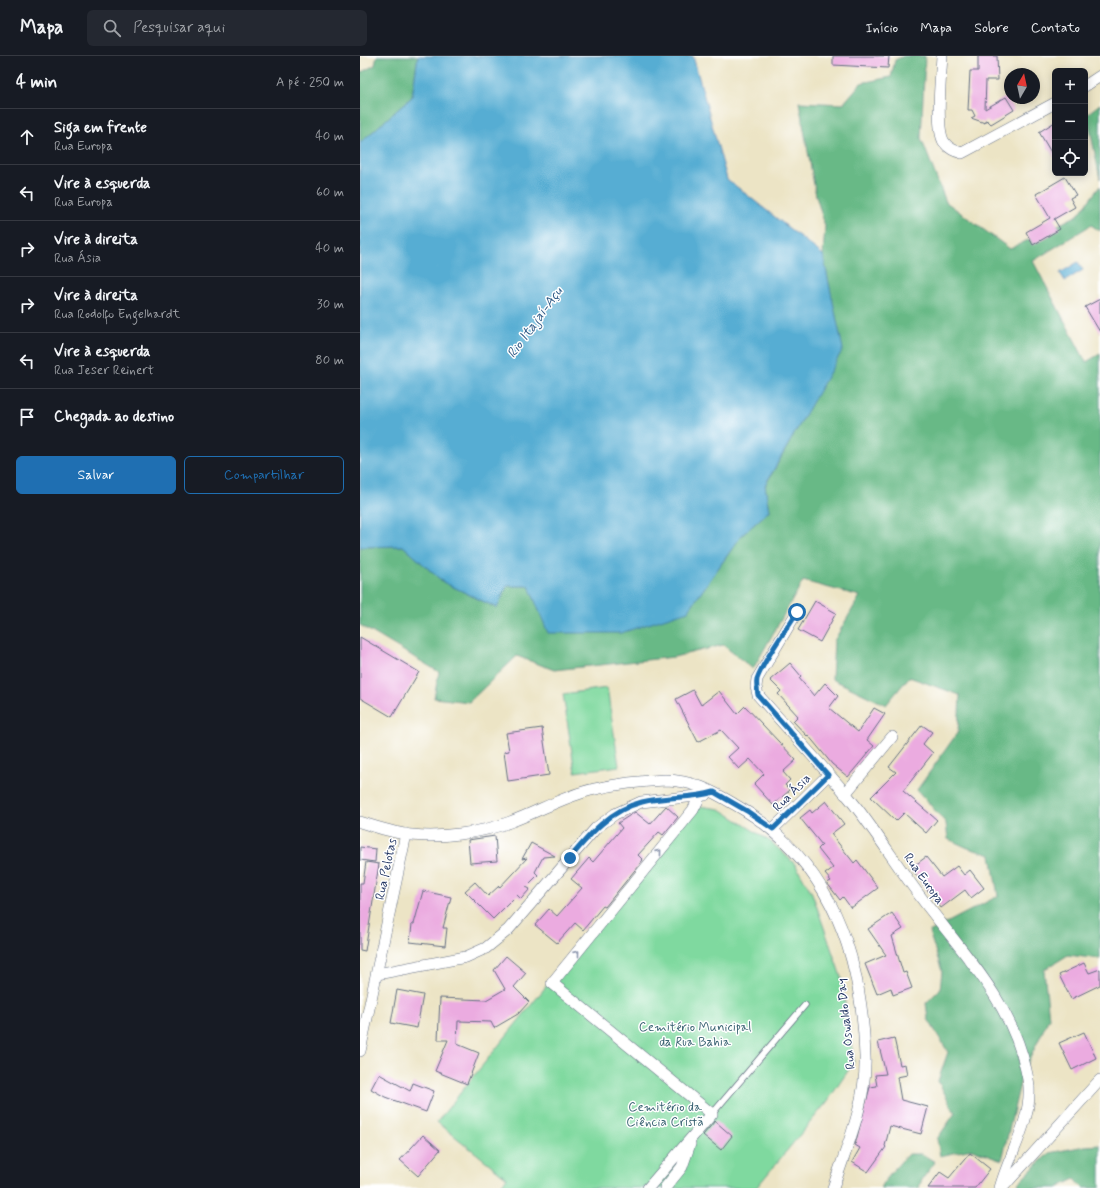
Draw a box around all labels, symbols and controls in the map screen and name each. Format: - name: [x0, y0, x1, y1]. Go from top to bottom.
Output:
- search box: [87, 10, 367, 46]
- text: Mapa: [20, 15, 63, 40]
- icon: search: [101, 17, 123, 39]
- text: Pesquisar aqui: [133, 18, 225, 38]
- text: Início: [865, 19, 898, 37]
- text: Mapa: [920, 19, 952, 37]
- text: Sobre: [974, 19, 1009, 37]
- text: Contato: [1031, 19, 1080, 37]
- north arrow: [1004, 68, 1040, 104]
- map controls: [1052, 68, 1088, 176]
- button: +: [1052, 68, 1088, 104]
- text: 4 min: [16, 71, 57, 93]
- text: A pé · 250 m: [276, 74, 344, 91]
- button: −: [1052, 104, 1088, 140]
- text: Siga em frente: [54, 118, 147, 138]
- icon: ahead: [16, 126, 38, 148]
- text: 40 m: [315, 128, 344, 145]
- text: Rua Europa: [54, 138, 113, 155]
- button: locate: [1052, 140, 1088, 176]
- text: Vire à esquerda: [54, 174, 150, 194]
- icon: left: [16, 182, 38, 204]
- text: 60 m: [316, 184, 344, 201]
- text: Rua Europa: [54, 194, 113, 211]
- text: Vire à direita: [54, 230, 138, 250]
- icon: right: [16, 238, 38, 260]
- text: 40 m: [315, 240, 344, 257]
- text: Rua Ásia: [54, 250, 101, 267]
- water label: Rio Itajaí-Açu: [503, 283, 567, 362]
- text: Vire à direita: [54, 286, 138, 306]
- icon: right: [16, 294, 38, 316]
- text: 30 m: [317, 296, 344, 313]
- text: Rua Rodolfo Engelhardt: [54, 306, 180, 323]
- text: Vire à esquerda: [54, 342, 150, 362]
- icon: left: [16, 350, 38, 372]
- text: 80 m: [315, 352, 344, 369]
- text: Rua Jeser Reinert: [54, 362, 154, 379]
- icon: arrive: [16, 406, 38, 428]
- text: Chegada ao destino: [54, 407, 174, 427]
- button: Salvar: [16, 456, 176, 494]
- button: Compartilhar: [184, 456, 344, 494]
- route start: [788, 603, 806, 621]
- street label: Rua Ásia: [769, 770, 815, 816]
- street label: Rua Pelotas: [372, 837, 401, 902]
- route end: [561, 849, 579, 867]
- one-way arrow: [654, 850, 661, 857]
- street label: Rua Europa: [900, 850, 948, 908]
- one-way arrow: [572, 951, 579, 958]
- street label: Rua Oswaldo Day: [833, 977, 860, 1070]
- park label: Cemitério Municipal da Rua Bahia: [639, 1019, 751, 1051]
- park label: Cemitério da Ciência Cristã: [626, 1099, 704, 1131]

